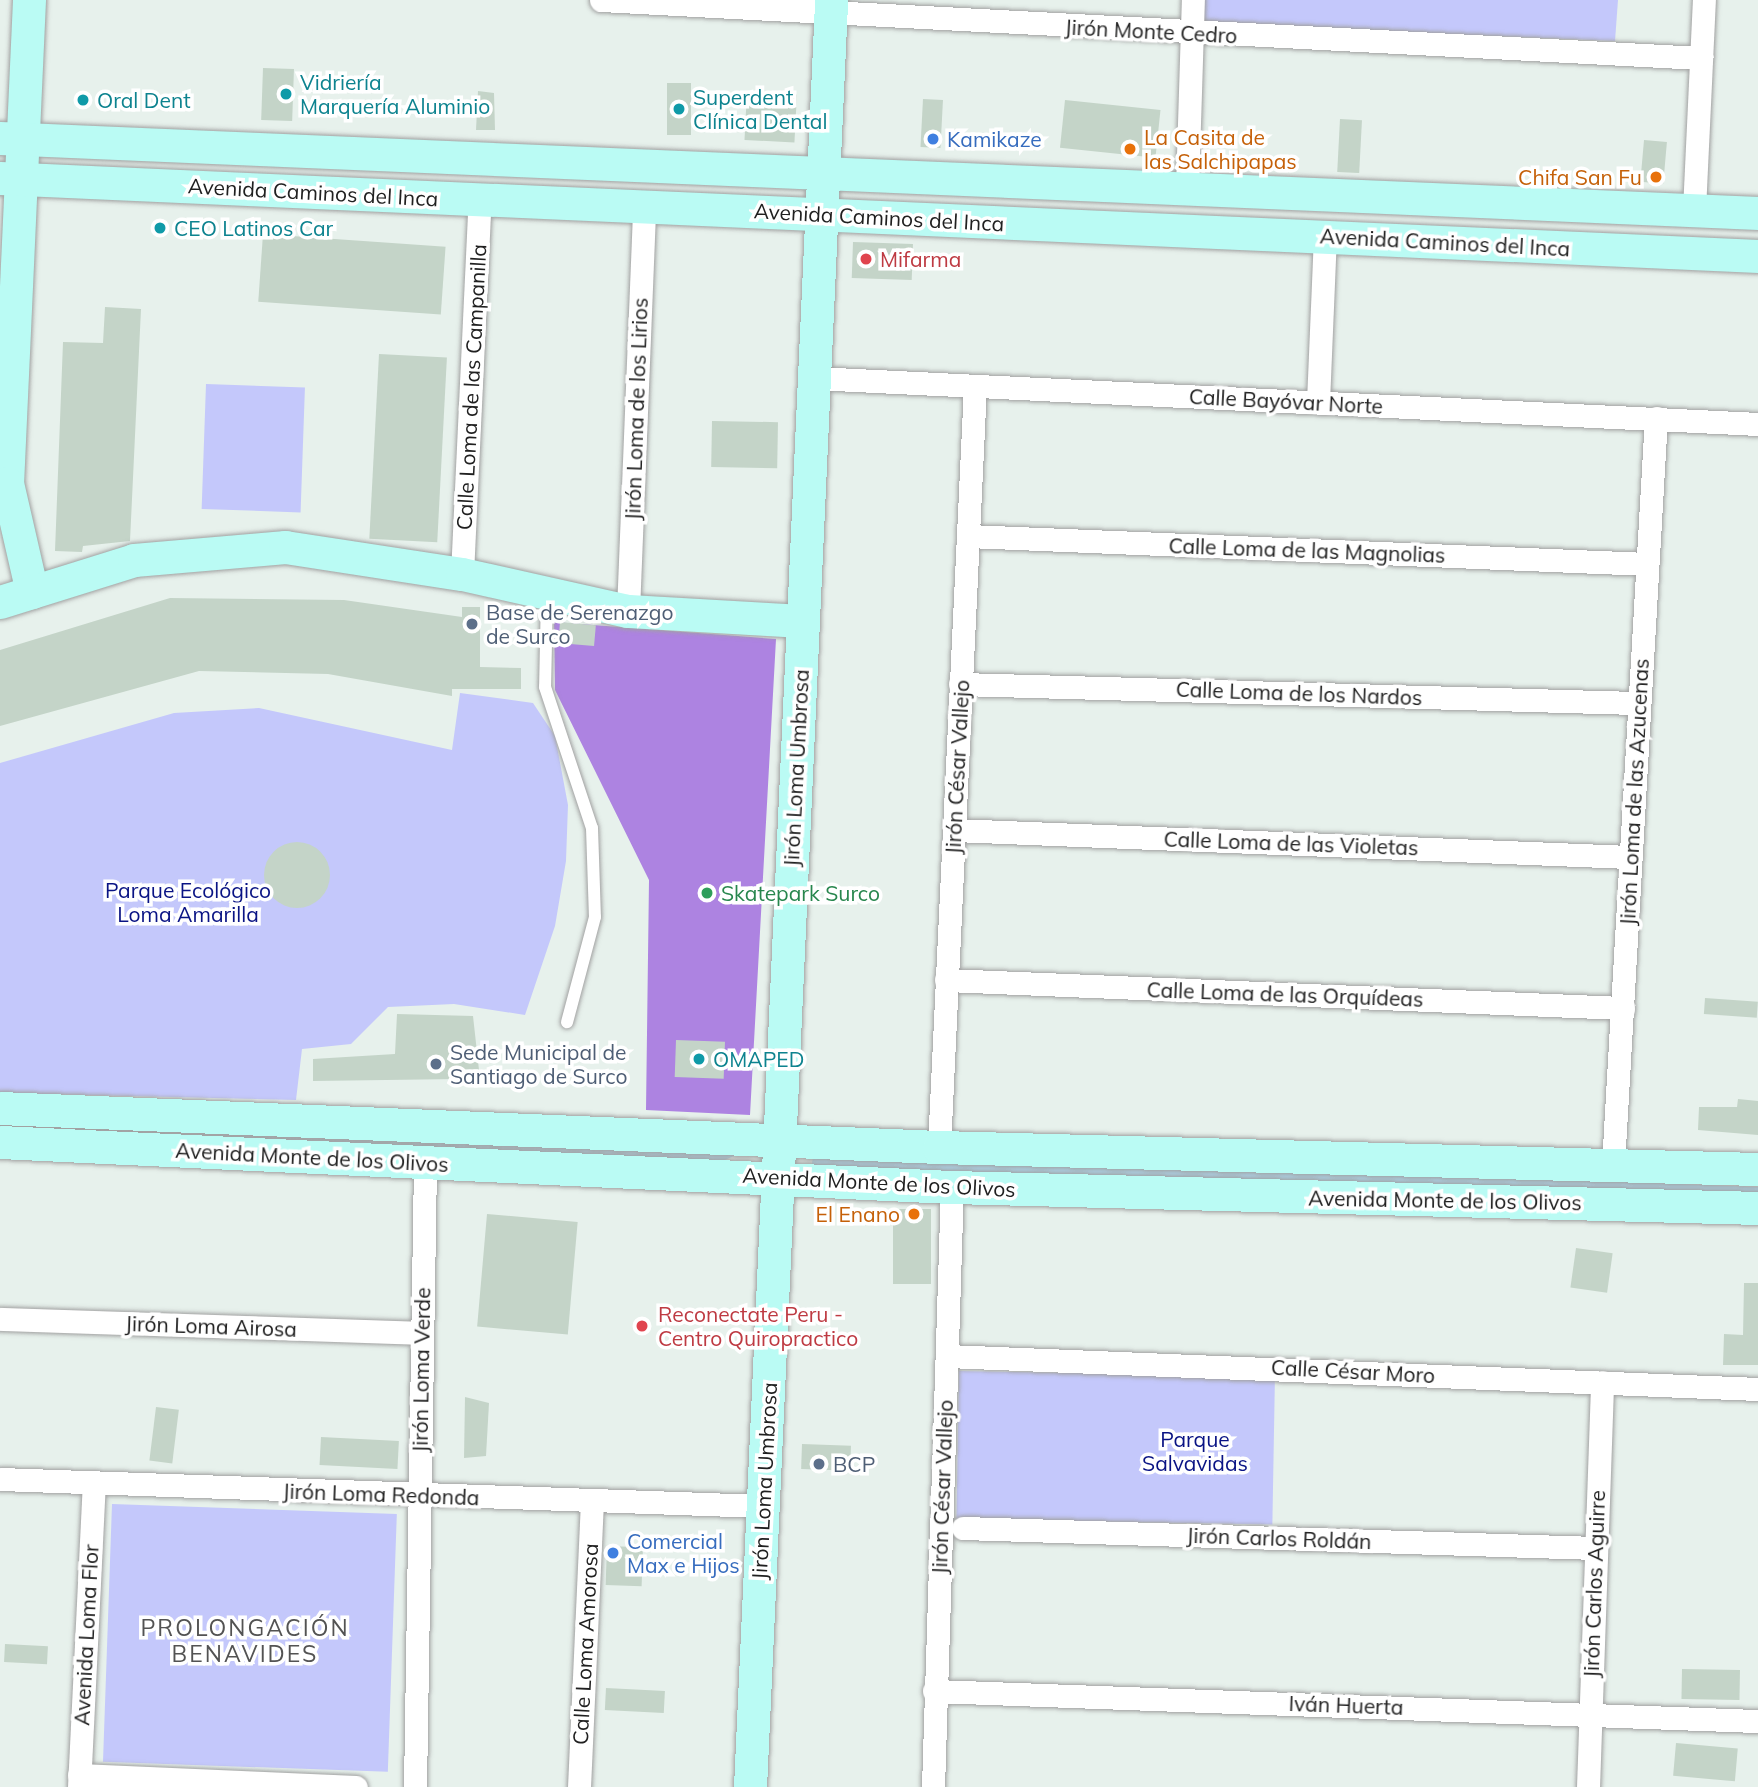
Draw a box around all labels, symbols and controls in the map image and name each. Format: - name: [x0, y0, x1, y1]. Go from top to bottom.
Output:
- street label: Jirón Monte Cedro: [1064, 14, 1238, 48]
- place label: Vidriería Marquería Aluminio: [300, 69, 490, 119]
- place label: Superdent Clínica Dental: [693, 84, 827, 134]
- marker: Vidriería Marquería Aluminio: [278, 86, 294, 102]
- place label: Oral Dent: [97, 87, 191, 113]
- marker: Oral Dent: [75, 92, 91, 108]
- marker: Superdent Clínica Dental: [671, 101, 687, 117]
- place label: La Casita de las Salchipapas: [1144, 124, 1297, 174]
- place label: Kamikaze: [947, 126, 1042, 152]
- marker: Kamikaze: [925, 131, 941, 147]
- marker: La Casita de las Salchipapas: [1122, 141, 1138, 157]
- place label: Chifa San Fu: [1518, 164, 1642, 190]
- marker: Chifa San Fu: [1648, 169, 1664, 185]
- street label: Avenida Caminos del Inca: [187, 173, 439, 211]
- street label: Avenida Caminos del Inca: [753, 198, 1005, 236]
- place label: CEO Latinos Car: [174, 215, 333, 241]
- marker: CEO Latinos Car: [152, 220, 168, 236]
- street label: Avenida Caminos del Inca: [1319, 223, 1571, 261]
- street label: Calle Loma de las Campanilla: [451, 243, 491, 531]
- place label: Mifarma: [880, 246, 961, 272]
- marker: Mifarma: [858, 251, 874, 267]
- street label: Jirón Loma de los Lirios: [620, 297, 652, 521]
- street label: Calle Bayóvar Norte: [1188, 383, 1384, 419]
- street label: Calle Loma de las Magnolias: [1168, 533, 1446, 567]
- place label: Base de Serenazgo de Surco: [486, 599, 673, 649]
- marker: Base de Serenazgo de Surco: [464, 616, 480, 632]
- street label: Jirón Loma de las Azucenas: [1614, 658, 1654, 926]
- street label: Jirón Loma Umbrosa: [778, 669, 814, 867]
- street label: Calle Loma de los Nardos: [1175, 676, 1423, 710]
- street label: Jirón César Vallejo: [940, 679, 974, 855]
- street label: Calle Loma de las Violetas: [1163, 826, 1419, 860]
- park label: Parque Ecológico Loma Amarilla: [105, 877, 271, 927]
- place label: Skatepark Surco: [721, 880, 880, 906]
- marker: Skatepark Surco: [699, 885, 715, 901]
- street label: Calle Loma de las Orquídeas: [1146, 977, 1424, 1011]
- place label: Sede Municipal de Santiago de Surco: [450, 1039, 627, 1089]
- place label: OMAPED: [713, 1046, 804, 1072]
- marker: OMAPED: [691, 1051, 707, 1067]
- marker: Sede Municipal de Santiago de Surco: [428, 1056, 444, 1072]
- street label: Avenida Monte de los Olivos: [175, 1137, 449, 1177]
- street label: Avenida Monte de los Olivos: [742, 1162, 1016, 1202]
- street label: Avenida Monte de los Olivos: [1308, 1185, 1582, 1215]
- place label: El Enano: [816, 1201, 900, 1227]
- marker: El Enano: [906, 1206, 922, 1222]
- street label: Jirón Loma Verde: [407, 1287, 435, 1453]
- place label: Reconectate Peru - Centro Quiropractico: [658, 1301, 858, 1351]
- street label: Jirón Loma Airosa: [125, 1310, 297, 1342]
- marker: Reconectate Peru - Centro Quiropractico: [632, 1316, 652, 1336]
- street label: Calle César Moro: [1270, 1354, 1436, 1388]
- street label: Jirón Loma Umbrosa: [746, 1382, 782, 1580]
- street label: Jirón César Vallejo: [926, 1399, 958, 1575]
- park label: Parque Salvavidas: [1142, 1426, 1248, 1476]
- place label: BCP: [833, 1451, 875, 1477]
- marker: BCP: [811, 1456, 827, 1472]
- street label: Jirón Loma Redonda: [282, 1478, 480, 1510]
- street label: Jirón Carlos Aguirre: [1578, 1490, 1610, 1678]
- street label: Jirón Carlos Roldán: [1186, 1522, 1372, 1554]
- place label: Comercial Max e Hijos: [627, 1528, 740, 1578]
- street label: Calle Loma Amorosa: [567, 1543, 603, 1745]
- street label: Avenida Loma Flor: [69, 1544, 103, 1726]
- marker: Comercial Max e Hijos: [605, 1545, 621, 1561]
- district label: PROLONGACIÓN BENAVIDES: [142, 1614, 348, 1668]
- street label: Iván Huerta: [1288, 1690, 1404, 1720]

